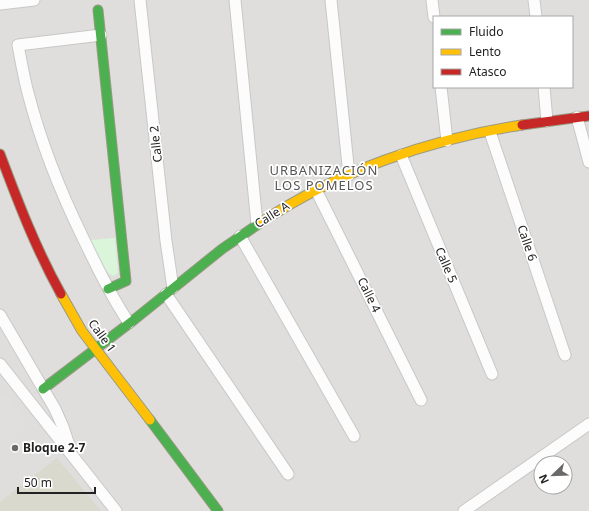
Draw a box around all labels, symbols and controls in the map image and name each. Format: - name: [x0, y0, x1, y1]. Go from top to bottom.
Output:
- legend: [433, 16, 573, 88]
- text: Fluido: [469, 23, 503, 40]
- text: Lento: [469, 43, 501, 60]
- text: Atasco: [469, 63, 507, 80]
- street label: Calle 2: [145, 125, 166, 163]
- district label: URBANIZACIÓN LOS POMELOS: [270, 161, 378, 194]
- street label: Calle A: [251, 197, 293, 232]
- street label: Calle 6: [513, 222, 542, 263]
- street label: Calle 5: [431, 244, 462, 285]
- street label: Calle 4: [354, 274, 385, 315]
- street label: Calle 1: [85, 316, 120, 356]
- place label: Bloque 2-7: [23, 439, 85, 456]
- marker: Bloque 2-7: [10, 443, 20, 453]
- north arrow: [533, 455, 573, 495]
- scale bar: [18, 469, 95, 495]
- text: N: [535, 472, 552, 486]
- text: 50 m: [24, 474, 52, 491]

